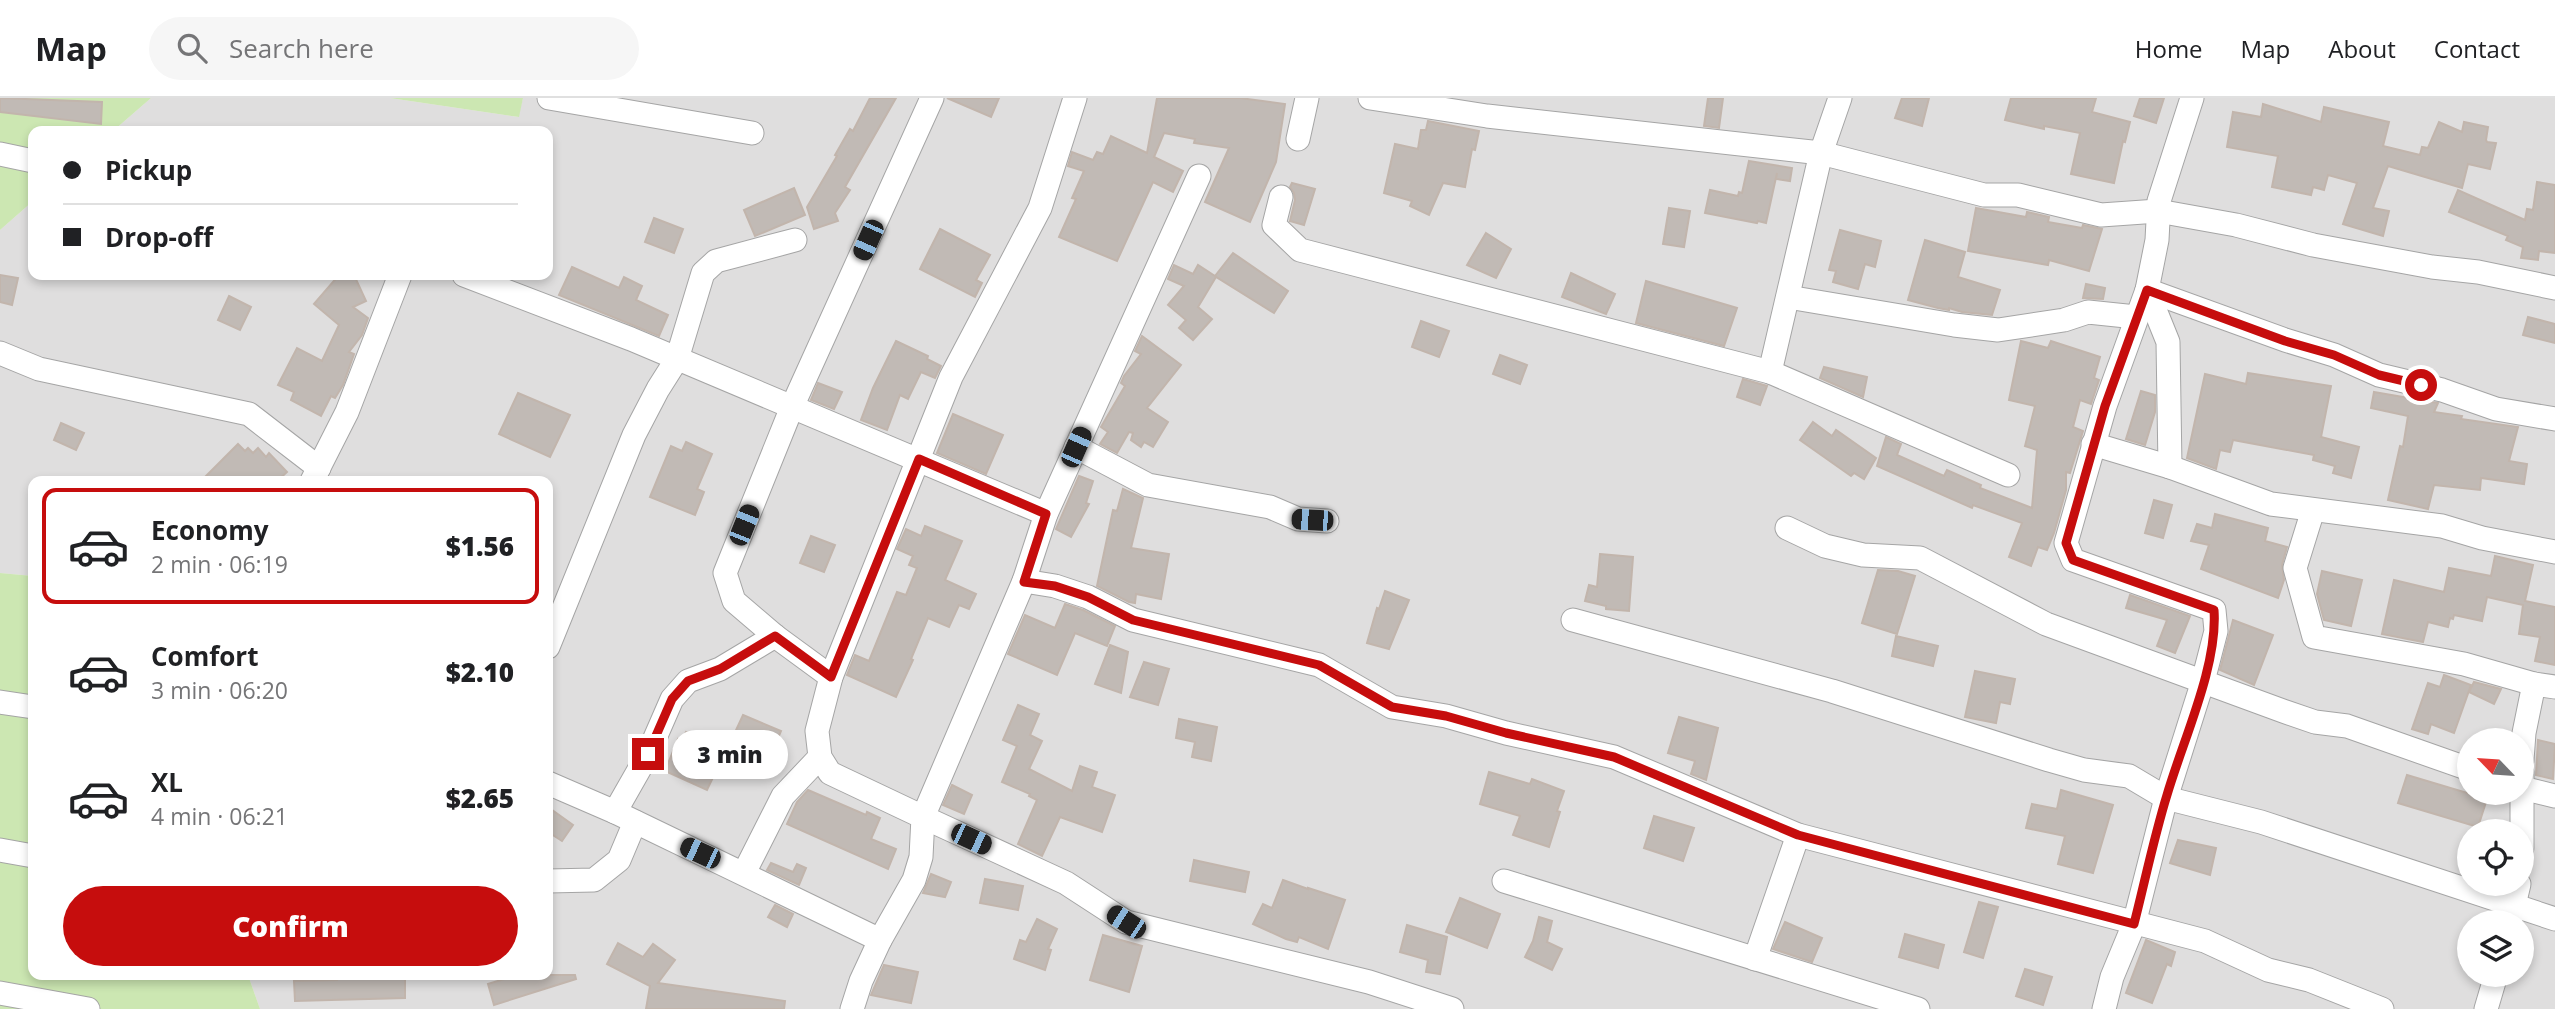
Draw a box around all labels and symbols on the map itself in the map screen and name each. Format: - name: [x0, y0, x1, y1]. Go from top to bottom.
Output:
- car: [850, 217, 887, 263]
- route start: [2405, 369, 2437, 401]
- car: [1058, 424, 1095, 470]
- car: [727, 502, 762, 548]
- car: [1291, 508, 1334, 532]
- north arrow: [2457, 728, 2534, 805]
- callout: 3 min: [672, 730, 788, 778]
- route end: [632, 738, 664, 770]
- car: [948, 821, 995, 857]
- car: [677, 835, 724, 871]
- car: [1103, 902, 1150, 942]

